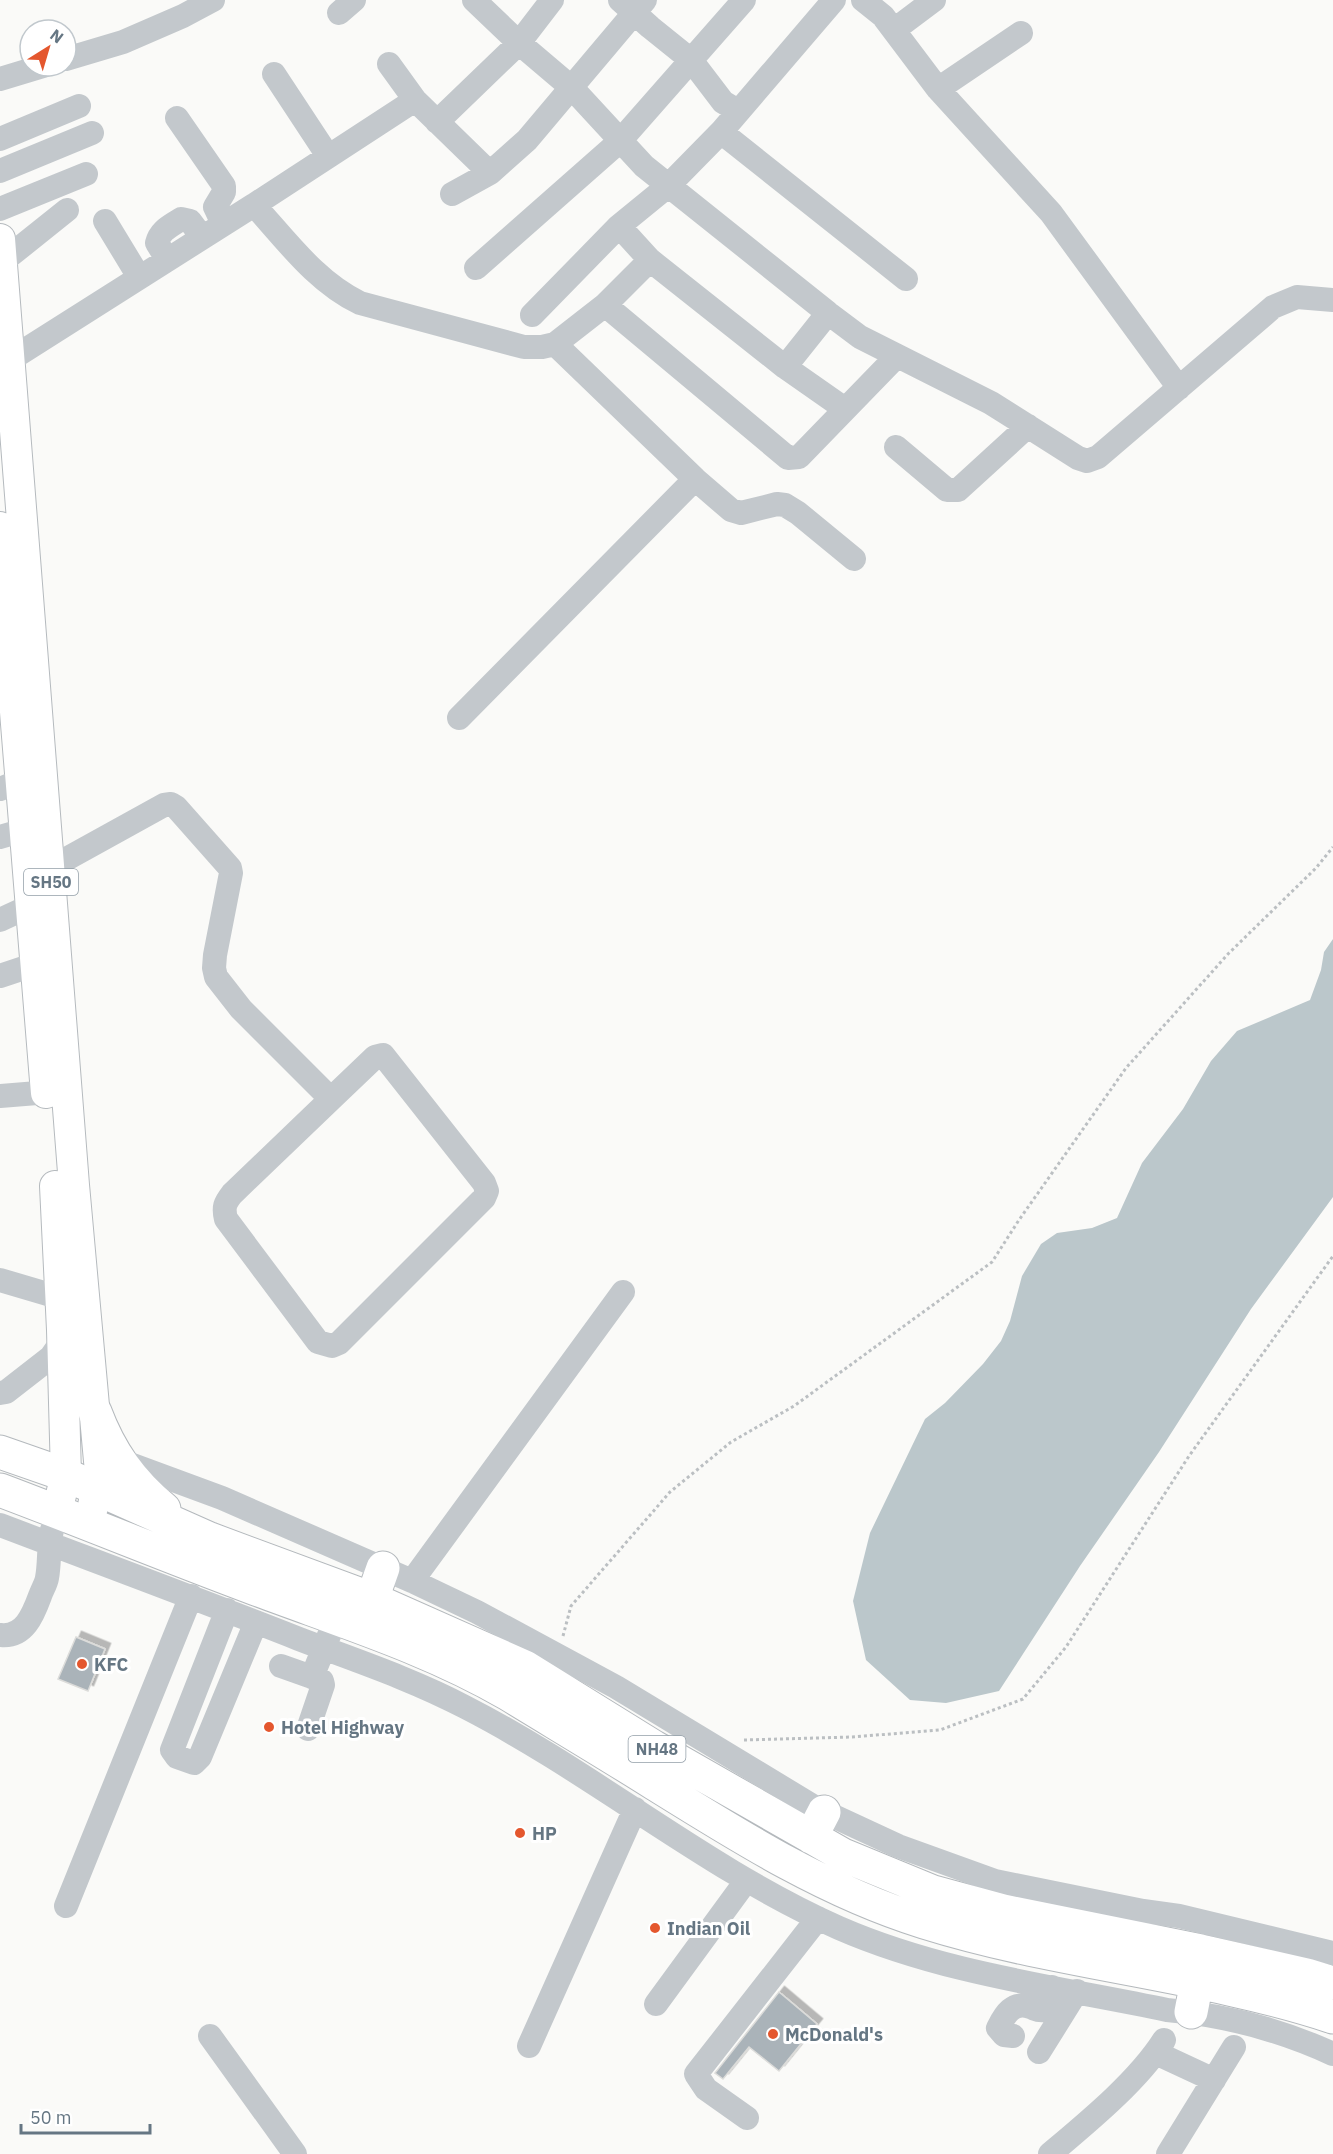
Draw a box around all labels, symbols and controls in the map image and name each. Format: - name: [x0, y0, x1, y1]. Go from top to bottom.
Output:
- north arrow: [18, 18, 78, 78]
- text: N: [46, 25, 68, 47]
- road number: SH50: [24, 869, 78, 895]
- place label: KFC: [94, 1653, 129, 1676]
- marker: KFC: [75, 1657, 89, 1671]
- place label: Hotel Highway: [281, 1716, 404, 1739]
- marker: Hotel Highway: [262, 1720, 276, 1734]
- road number: NH48: [628, 1736, 686, 1762]
- place label: HP: [532, 1822, 557, 1845]
- marker: HP: [513, 1826, 527, 1840]
- place label: Indian Oil: [667, 1917, 751, 1940]
- marker: Indian Oil: [648, 1921, 662, 1935]
- place label: McDonald's: [785, 2023, 883, 2046]
- marker: McDonald's: [766, 2027, 780, 2041]
- scale bar: [21, 2097, 150, 2135]
- text: 50 m: [30, 2106, 72, 2129]

